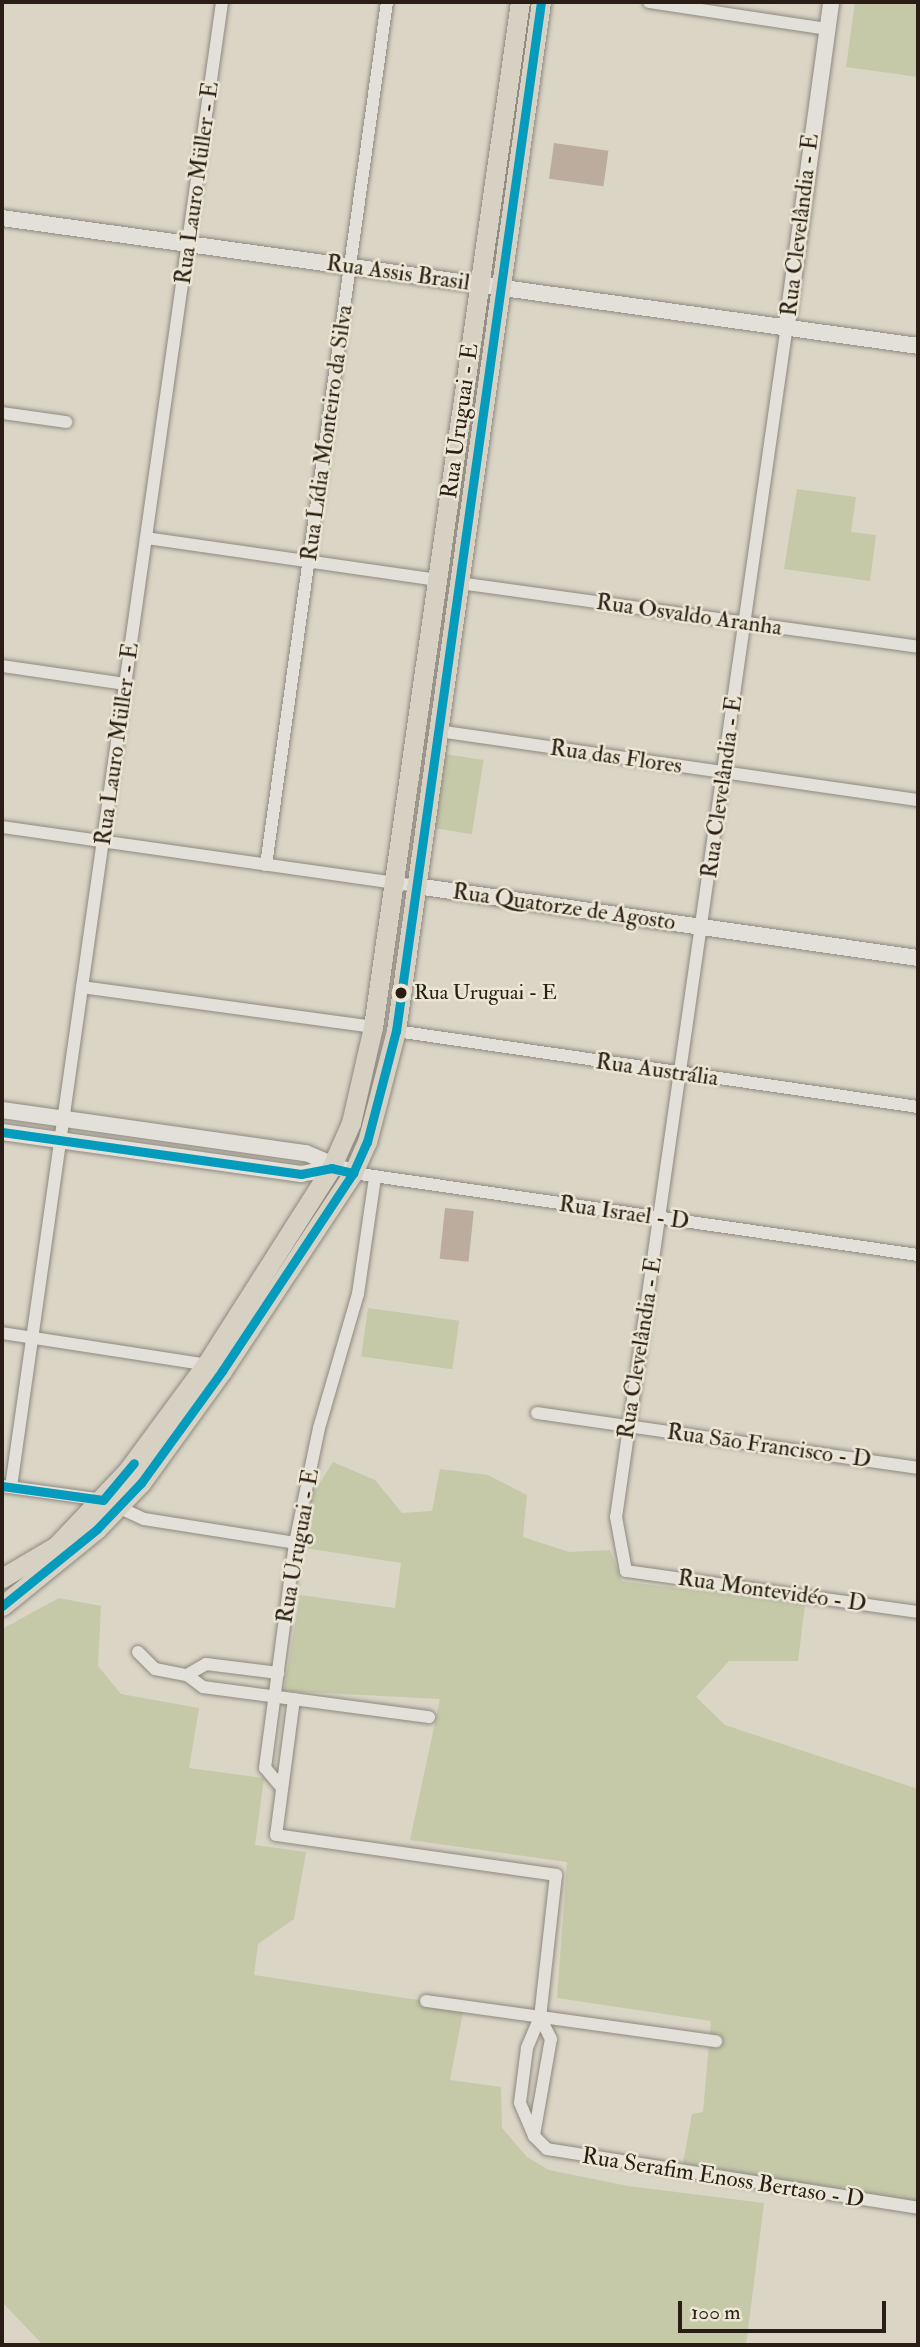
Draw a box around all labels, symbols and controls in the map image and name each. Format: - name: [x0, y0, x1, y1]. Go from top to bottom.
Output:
- street label: Rua Lauro Müller - E: [169, 80, 225, 286]
- street label: Rua Clevelândia - E: [775, 132, 825, 318]
- street label: Rua Assis Brasil: [325, 249, 471, 297]
- street label: Rua Lídia Monteiro da Silva: [295, 303, 359, 563]
- street label: Rua Uruguai - E: [435, 342, 485, 500]
- street label: Rua Osvaldo Aranha: [594, 588, 784, 642]
- street label: Rua Lauro Müller - E: [89, 641, 145, 847]
- street label: Rua Clevelândia - E: [696, 694, 748, 880]
- street label: Rua das Flores: [548, 734, 684, 780]
- street label: Rua Quatorze de Agosto: [451, 878, 677, 936]
- place label: Rua Uruguai - E: [414, 980, 557, 1006]
- marker: Rua Uruguai - E: [394, 986, 408, 1000]
- street label: Rua Austrália: [594, 1048, 720, 1092]
- street label: Rua Israel - D: [557, 1190, 691, 1236]
- street label: Rua Clevelândia - E: [612, 1255, 668, 1441]
- street label: Rua São Francisco - D: [665, 1418, 873, 1474]
- street label: Rua Uruguai - E: [271, 1466, 325, 1626]
- street label: Rua Montevidéo - D: [676, 1564, 868, 1618]
- street label: Rua Serafim Enoss Bertaso - D: [580, 2142, 866, 2214]
- scale bar: [682, 2288, 890, 2332]
- text: 100 m: [691, 2299, 741, 2326]

